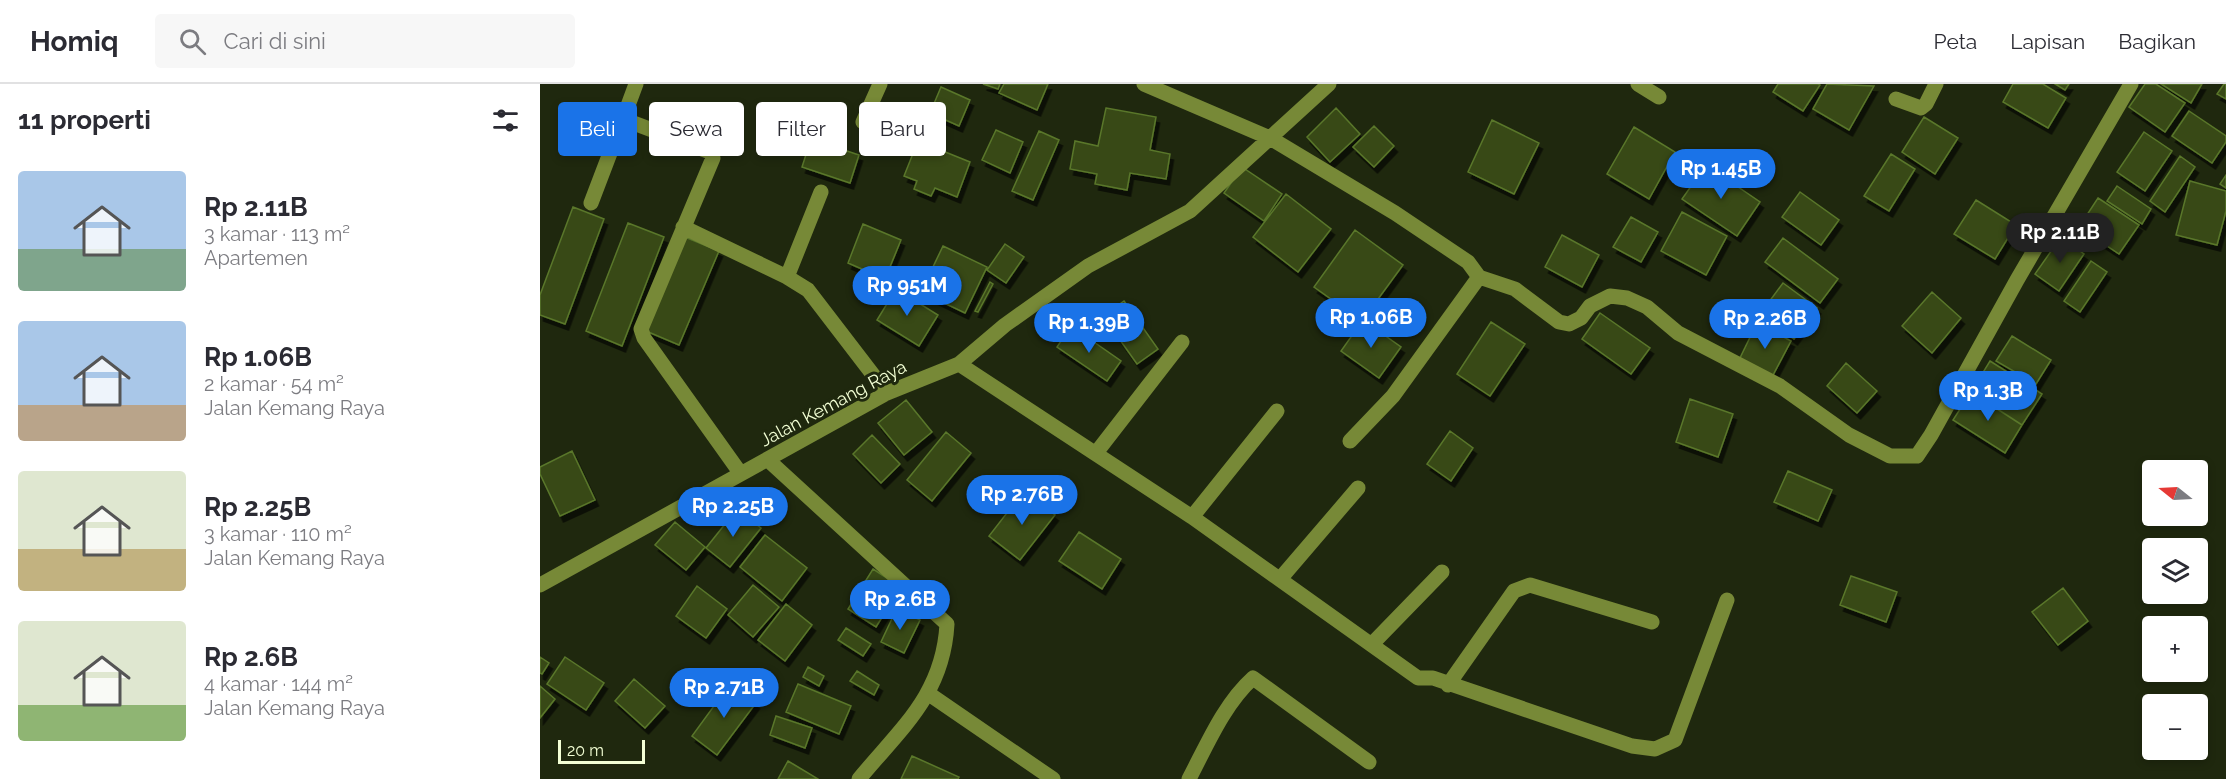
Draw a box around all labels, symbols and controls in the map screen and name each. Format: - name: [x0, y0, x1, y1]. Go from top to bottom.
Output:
- search box: [155, 14, 575, 68]
- text: Homiq: [30, 25, 119, 58]
- icon: search: [176, 25, 209, 58]
- text: Cari di sini: [224, 28, 326, 54]
- text: Peta: [1934, 29, 1977, 54]
- text: Lapisan: [2010, 29, 2085, 54]
- text: Bagikan: [2118, 29, 2196, 54]
- chip: Beli: [558, 102, 637, 156]
- chip: Sewa: [649, 102, 744, 156]
- chip: Filter: [756, 102, 847, 156]
- chip: Baru: [859, 102, 946, 156]
- icon: filters: [489, 104, 522, 137]
- text: 11 properti: [18, 105, 151, 135]
- pin: Rp 1.45B: [1659, 149, 1783, 200]
- text: Rp 1.45B: [1680, 156, 1762, 180]
- text: Rp 2.11B: [204, 192, 308, 222]
- icon: home: [66, 195, 138, 267]
- pin: Rp 2.11B: [1998, 213, 2122, 264]
- text: Rp 2.11B: [2020, 220, 2100, 244]
- text: 3 kamar · 113 m²: [204, 222, 350, 246]
- text: Apartemen: [204, 246, 308, 270]
- pin: Rp 951M: [852, 266, 962, 317]
- text: Rp 951M: [867, 273, 947, 297]
- pin: Rp 1.06B: [1309, 298, 1433, 349]
- pin: Rp 2.26B: [1703, 299, 1827, 350]
- pin: Rp 1.39B: [1027, 303, 1151, 354]
- text: Rp 1.06B: [1329, 305, 1413, 329]
- text: Rp 2.26B: [1723, 306, 1807, 330]
- text: Rp 1.39B: [1048, 310, 1130, 334]
- text: Rp 1.06B: [204, 342, 312, 372]
- icon: home: [66, 345, 138, 417]
- street label: Jalan Kemang Raya: [756, 356, 910, 450]
- pin: Rp 1.3B: [1933, 371, 2043, 422]
- text: 2 kamar · 54 m²: [204, 372, 344, 396]
- text: Rp 1.3B: [1953, 378, 2023, 402]
- text: Jalan Kemang Raya: [204, 396, 385, 420]
- north arrow: [2142, 460, 2208, 526]
- map controls: [2142, 460, 2208, 760]
- pin: Rp 2.76B: [960, 475, 1084, 526]
- text: Rp 2.76B: [980, 482, 1064, 506]
- pin: Rp 2.25B: [671, 487, 795, 538]
- text: Rp 2.25B: [204, 492, 311, 522]
- text: Rp 2.25B: [692, 494, 774, 518]
- icon: home: [66, 495, 138, 567]
- text: 3 kamar · 110 m²: [204, 522, 352, 546]
- button: layers: [2142, 538, 2208, 604]
- text: Jalan Kemang Raya: [204, 546, 385, 570]
- pin: Rp 2.6B: [845, 580, 955, 631]
- text: Rp 2.6B: [864, 587, 936, 611]
- button: +: [2142, 616, 2208, 682]
- text: Rp 2.6B: [204, 642, 298, 672]
- icon: home: [66, 645, 138, 717]
- pin: Rp 2.71B: [662, 668, 786, 719]
- text: 4 kamar · 144 m²: [204, 672, 353, 696]
- text: Rp 2.71B: [684, 675, 764, 699]
- button: −: [2142, 694, 2208, 760]
- text: Jalan Kemang Raya: [204, 696, 385, 720]
- scale bar: [558, 737, 645, 764]
- text: 20 m: [567, 741, 604, 760]

